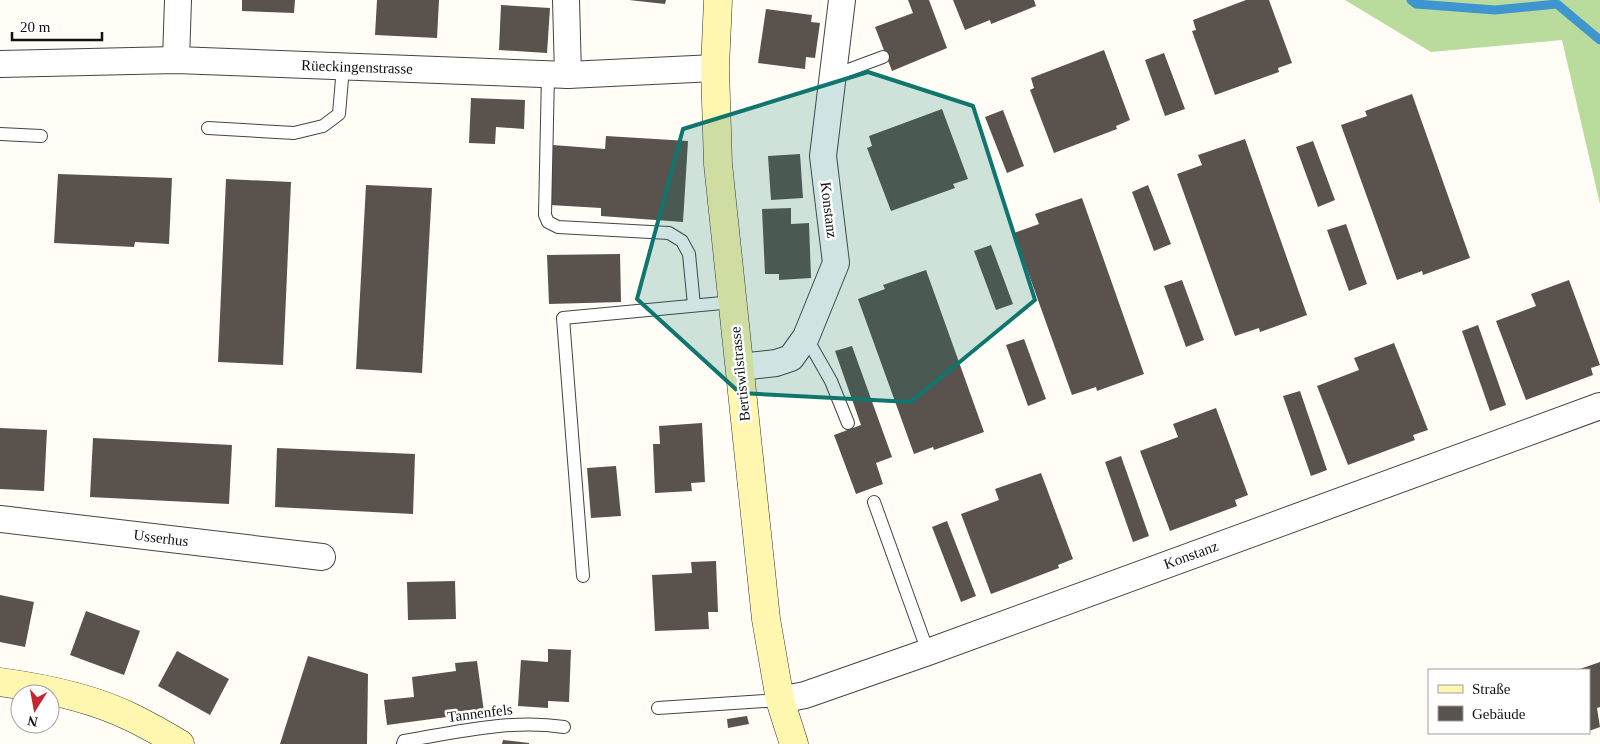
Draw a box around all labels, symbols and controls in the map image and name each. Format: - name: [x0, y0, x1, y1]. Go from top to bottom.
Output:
- scale bar: [12, 10, 102, 42]
- text: 20 m: [20, 19, 51, 35]
- street label: Rüeckingenstrasse: [301, 57, 413, 77]
- street label: Konstanz: [818, 181, 840, 239]
- street label: Bertiswilstrasse: [727, 326, 753, 422]
- street label: Usserhus: [133, 527, 189, 549]
- street label: Konstanz: [1162, 538, 1221, 572]
- legend: [1428, 669, 1590, 734]
- text: Straße: [1472, 681, 1511, 697]
- north arrow: [10, 684, 60, 734]
- street label: Tannenfels: [446, 701, 514, 725]
- text: Gebäude: [1472, 706, 1526, 722]
- text: N: [26, 713, 39, 730]

